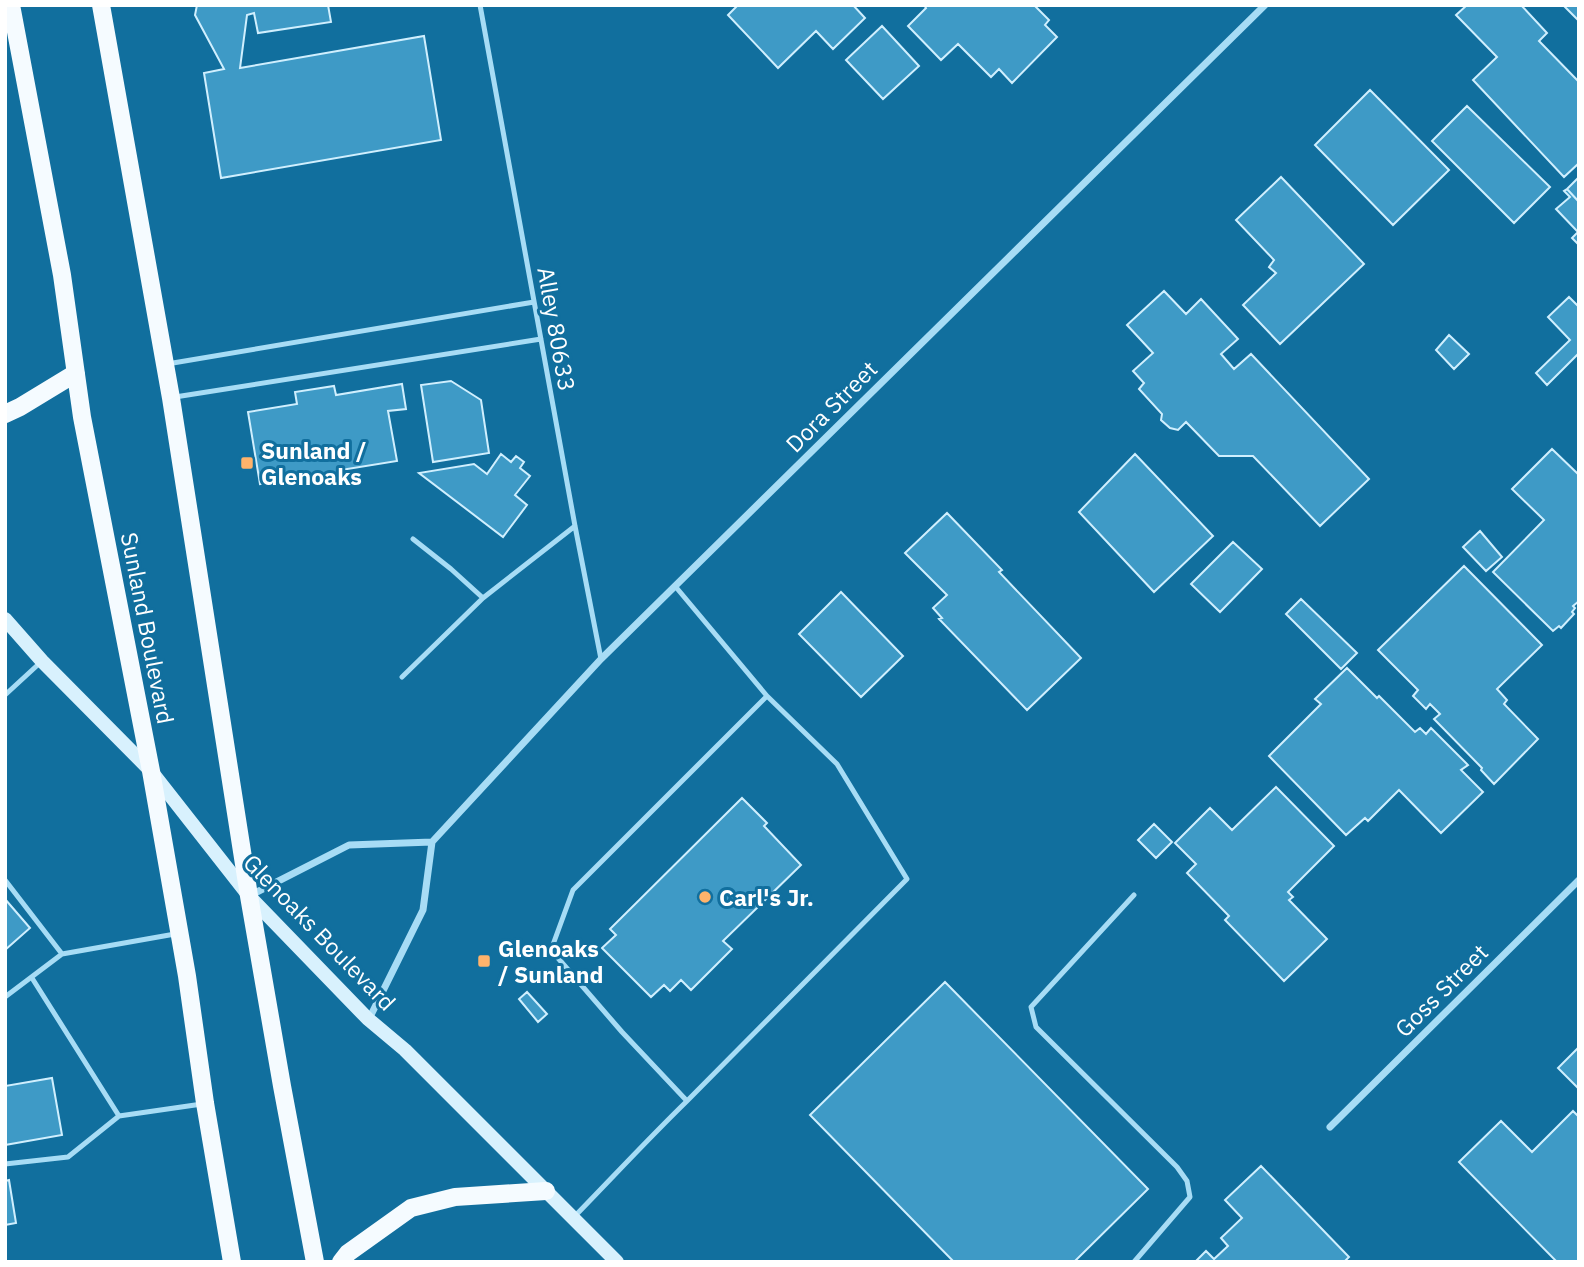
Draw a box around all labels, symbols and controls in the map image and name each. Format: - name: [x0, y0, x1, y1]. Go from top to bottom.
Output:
- street label: Alley 80633: [531, 265, 583, 393]
- street label: Dora Street: [779, 354, 883, 458]
- place label: Sunland / Glenoaks: [261, 435, 367, 491]
- marker: Sunland / Glenoaks: [239, 455, 255, 471]
- street label: Sunland Boulevard: [115, 530, 181, 726]
- street label: Glenoaks Boulevard: [238, 847, 402, 1017]
- place label: Carl's Jr.: [719, 882, 814, 912]
- marker: Carl's Jr.: [697, 889, 713, 905]
- place label: Glenoaks / Sunland: [498, 933, 604, 989]
- street label: Goss Street: [1388, 937, 1494, 1043]
- marker: Glenoaks / Sunland: [476, 953, 492, 969]

